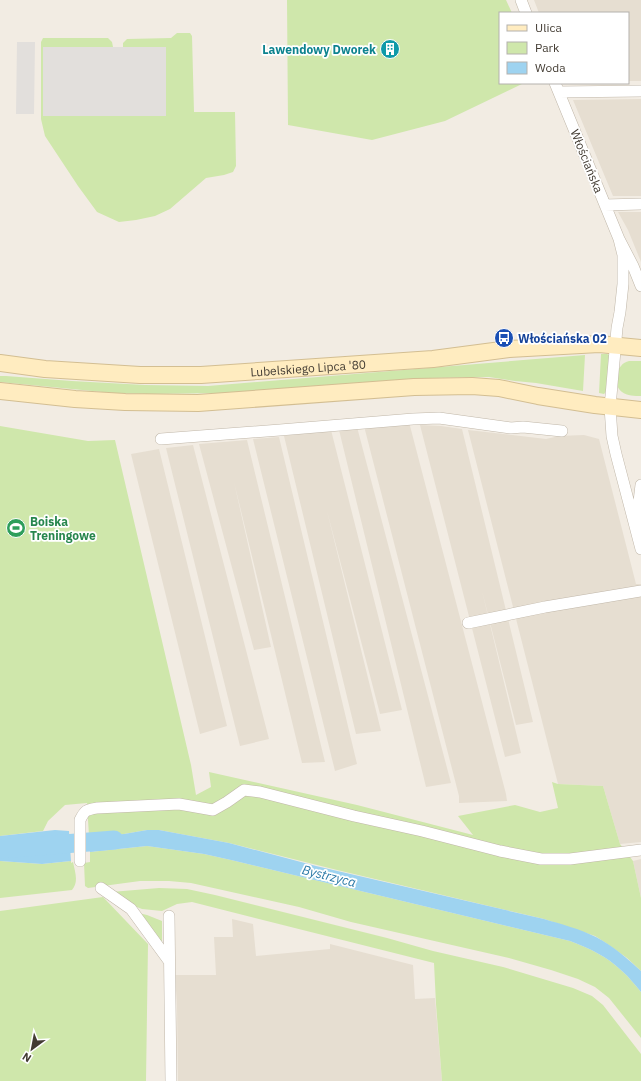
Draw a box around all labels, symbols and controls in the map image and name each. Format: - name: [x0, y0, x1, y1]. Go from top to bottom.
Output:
- legend: [499, 12, 629, 84]
- text: Ulica: [535, 20, 562, 35]
- building icon: Lawendowy Dworek: [379, 38, 401, 60]
- text: Park: [535, 40, 560, 55]
- place label: Lawendowy Dworek: [262, 42, 376, 57]
- text: Woda: [535, 60, 566, 75]
- street label: Włościańska: [567, 127, 607, 196]
- bus stop icon: Włościańska 02: [493, 327, 515, 349]
- place label: Włościańska 02: [518, 331, 607, 346]
- street label: Lubelskiego Lipca '80: [250, 356, 366, 379]
- place label: Boiska Treningowe: [30, 514, 96, 543]
- sports icon: Boiska Treningowe: [5, 517, 27, 539]
- water label: Bystrzyca: [300, 861, 358, 891]
- north arrow: [12, 1029, 52, 1069]
- text: N: [20, 1049, 34, 1066]

